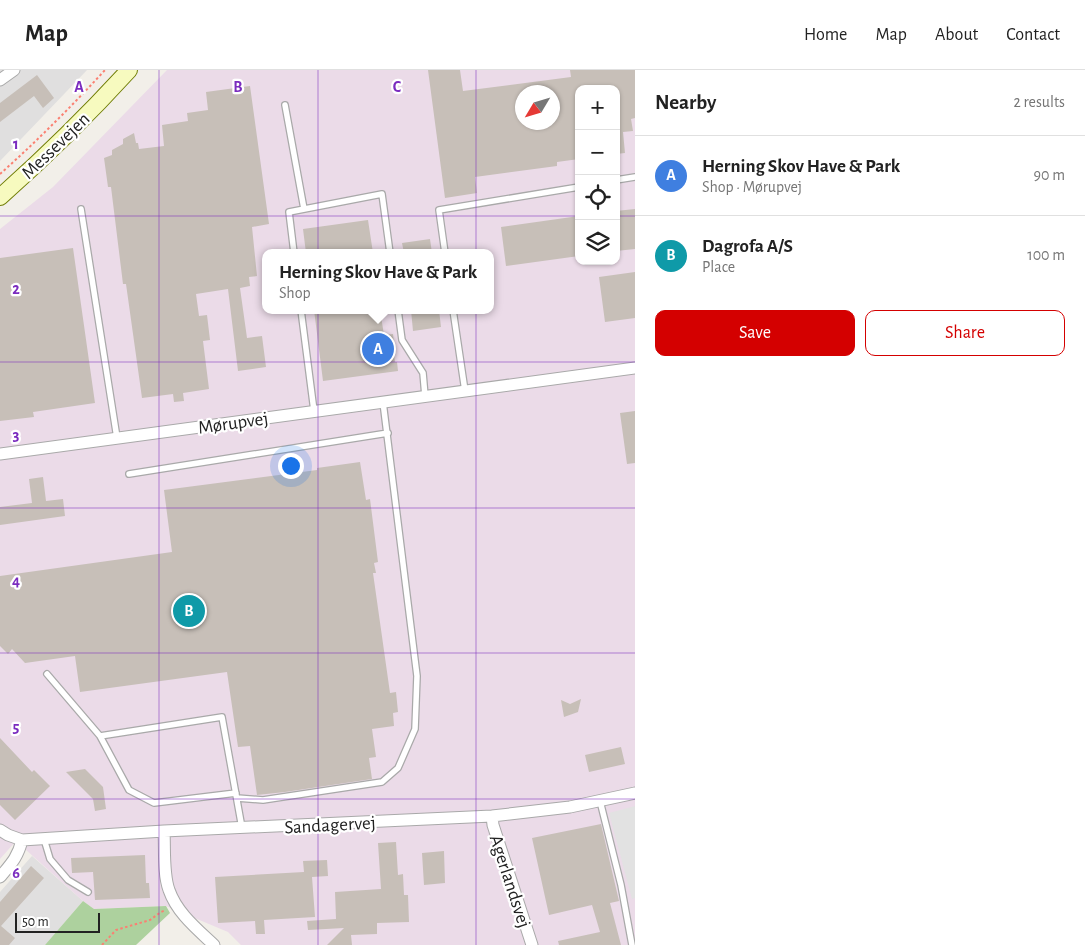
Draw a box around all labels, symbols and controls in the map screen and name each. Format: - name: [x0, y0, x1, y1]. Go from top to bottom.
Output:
- text: Map: [25, 22, 68, 46]
- text: Home: [804, 26, 847, 44]
- text: Map: [875, 26, 907, 44]
- text: About: [935, 26, 978, 44]
- text: Contact: [1006, 26, 1060, 44]
- text: A: [74, 79, 84, 95]
- text: B: [233, 79, 243, 95]
- text: C: [393, 79, 402, 95]
- north arrow: [515, 85, 560, 130]
- map controls: [575, 85, 620, 265]
- button: +: [575, 85, 620, 130]
- text: Nearby: [655, 92, 716, 113]
- text: 2 results: [1013, 94, 1065, 110]
- street label: Messevejen: [18, 109, 94, 183]
- button: −: [575, 130, 620, 175]
- text: 1: [13, 136, 19, 152]
- text: Herning Skov Have & Park: [702, 157, 900, 176]
- text: A: [666, 167, 676, 183]
- text: 90 m: [1034, 167, 1065, 183]
- button: locate: [575, 175, 620, 220]
- text: Shop · Mørupvej: [702, 179, 802, 195]
- button: layers: [575, 220, 620, 265]
- text: Dagrofa A/S: [702, 237, 793, 256]
- text: B: [666, 247, 676, 263]
- text: 100 m: [1027, 247, 1065, 263]
- popup: [262, 249, 494, 314]
- text: Place: [702, 259, 735, 275]
- text: Herning Skov Have & Park: [279, 263, 477, 282]
- text: 2: [12, 281, 20, 297]
- text: Shop: [279, 285, 311, 301]
- button: Save: [655, 310, 855, 356]
- button: Share: [865, 310, 1065, 356]
- pin: A: [362, 330, 394, 368]
- street label: Mørupvej: [197, 409, 269, 438]
- text: 3: [13, 427, 20, 443]
- your location: [278, 453, 304, 479]
- text: 4: [12, 573, 20, 589]
- pin: B: [173, 592, 205, 630]
- text: 5: [13, 719, 20, 735]
- street label: Sandagervej: [284, 814, 376, 837]
- street label: Agerlandsvej: [486, 833, 534, 930]
- text: 6: [12, 865, 20, 881]
- scale bar: [15, 910, 100, 933]
- text: 50 m: [22, 915, 49, 929]

